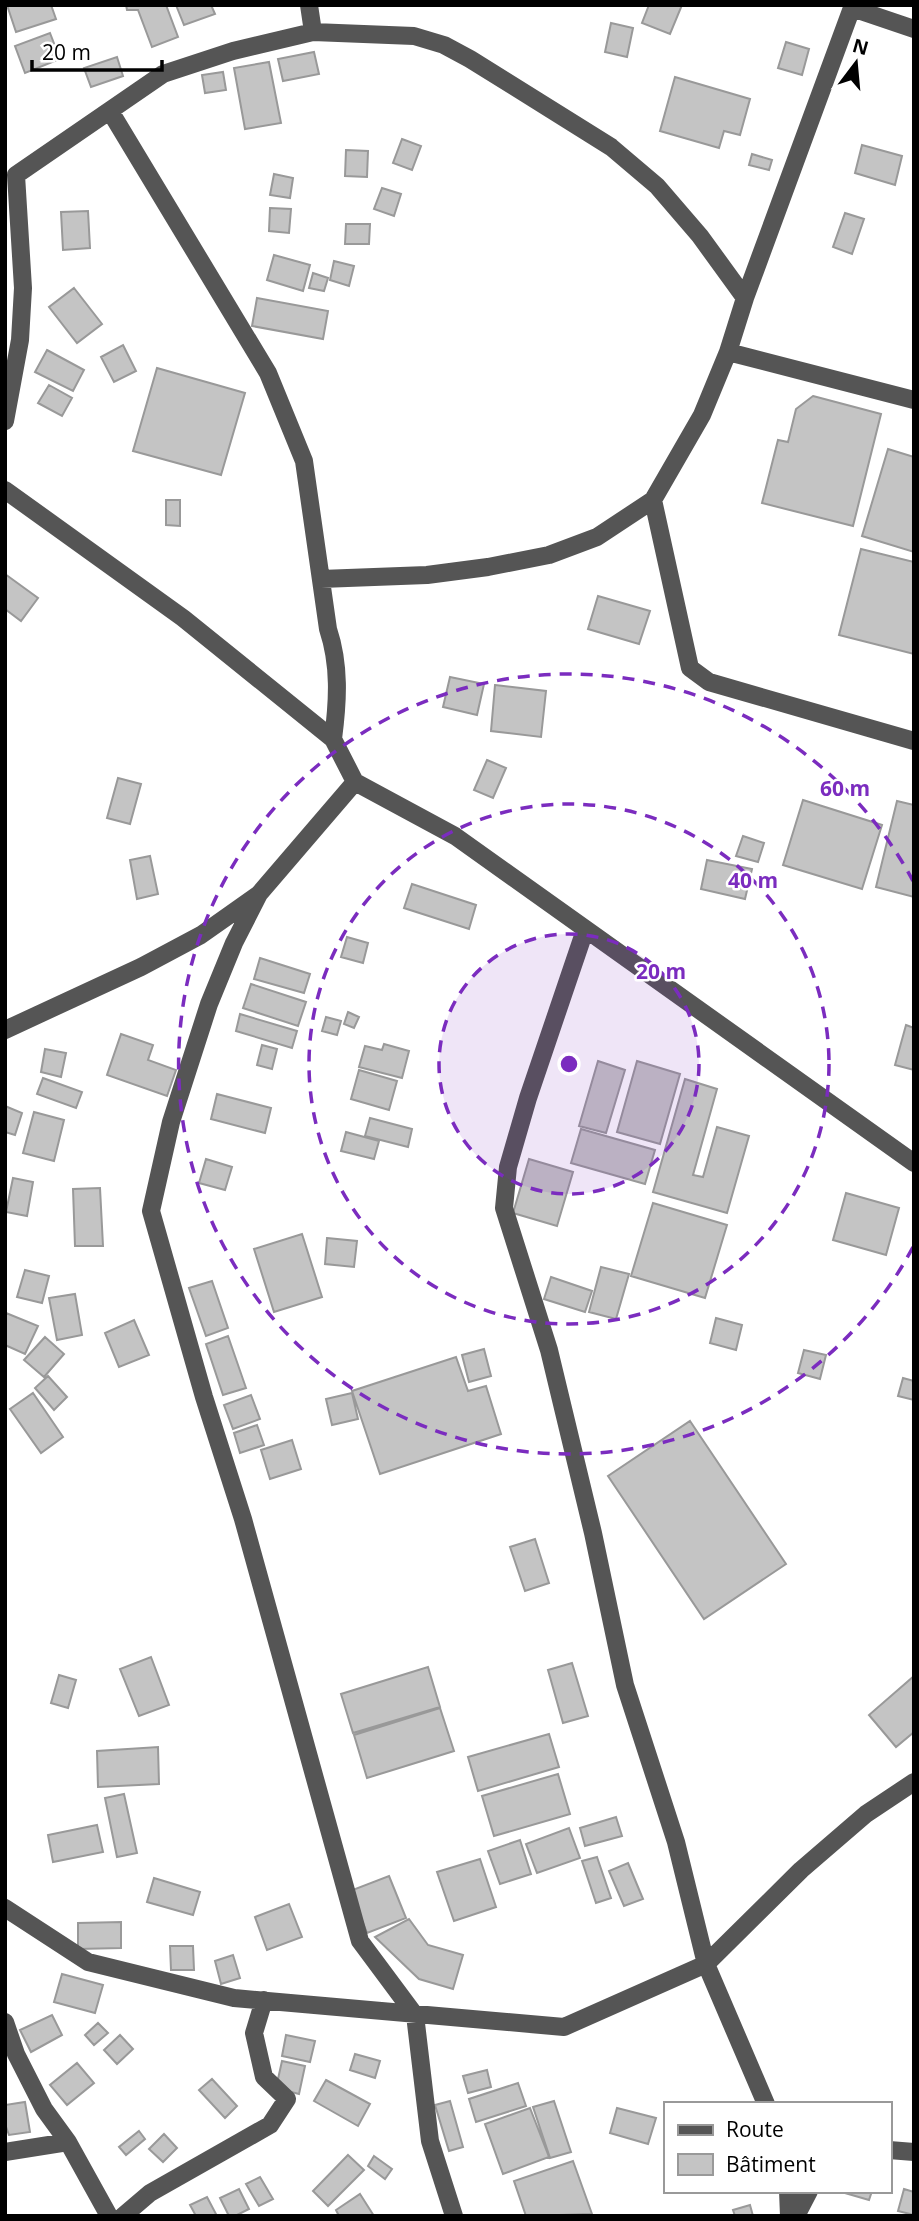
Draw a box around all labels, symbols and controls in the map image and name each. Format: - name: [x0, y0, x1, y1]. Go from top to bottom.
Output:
- scale bar: [32, 28, 161, 72]
- north arrow: [821, 28, 891, 98]
- text: N: [850, 32, 872, 61]
- text: 20 m: [42, 38, 91, 66]
- text: 60 m: [820, 774, 870, 802]
- text: 40 m: [728, 866, 778, 894]
- text: 20 m: [636, 957, 686, 985]
- centre of rings: [557, 1052, 581, 1076]
- legend: [664, 2102, 891, 2193]
- text: Route: [726, 2115, 784, 2143]
- text: Bâtiment: [726, 2150, 816, 2178]

